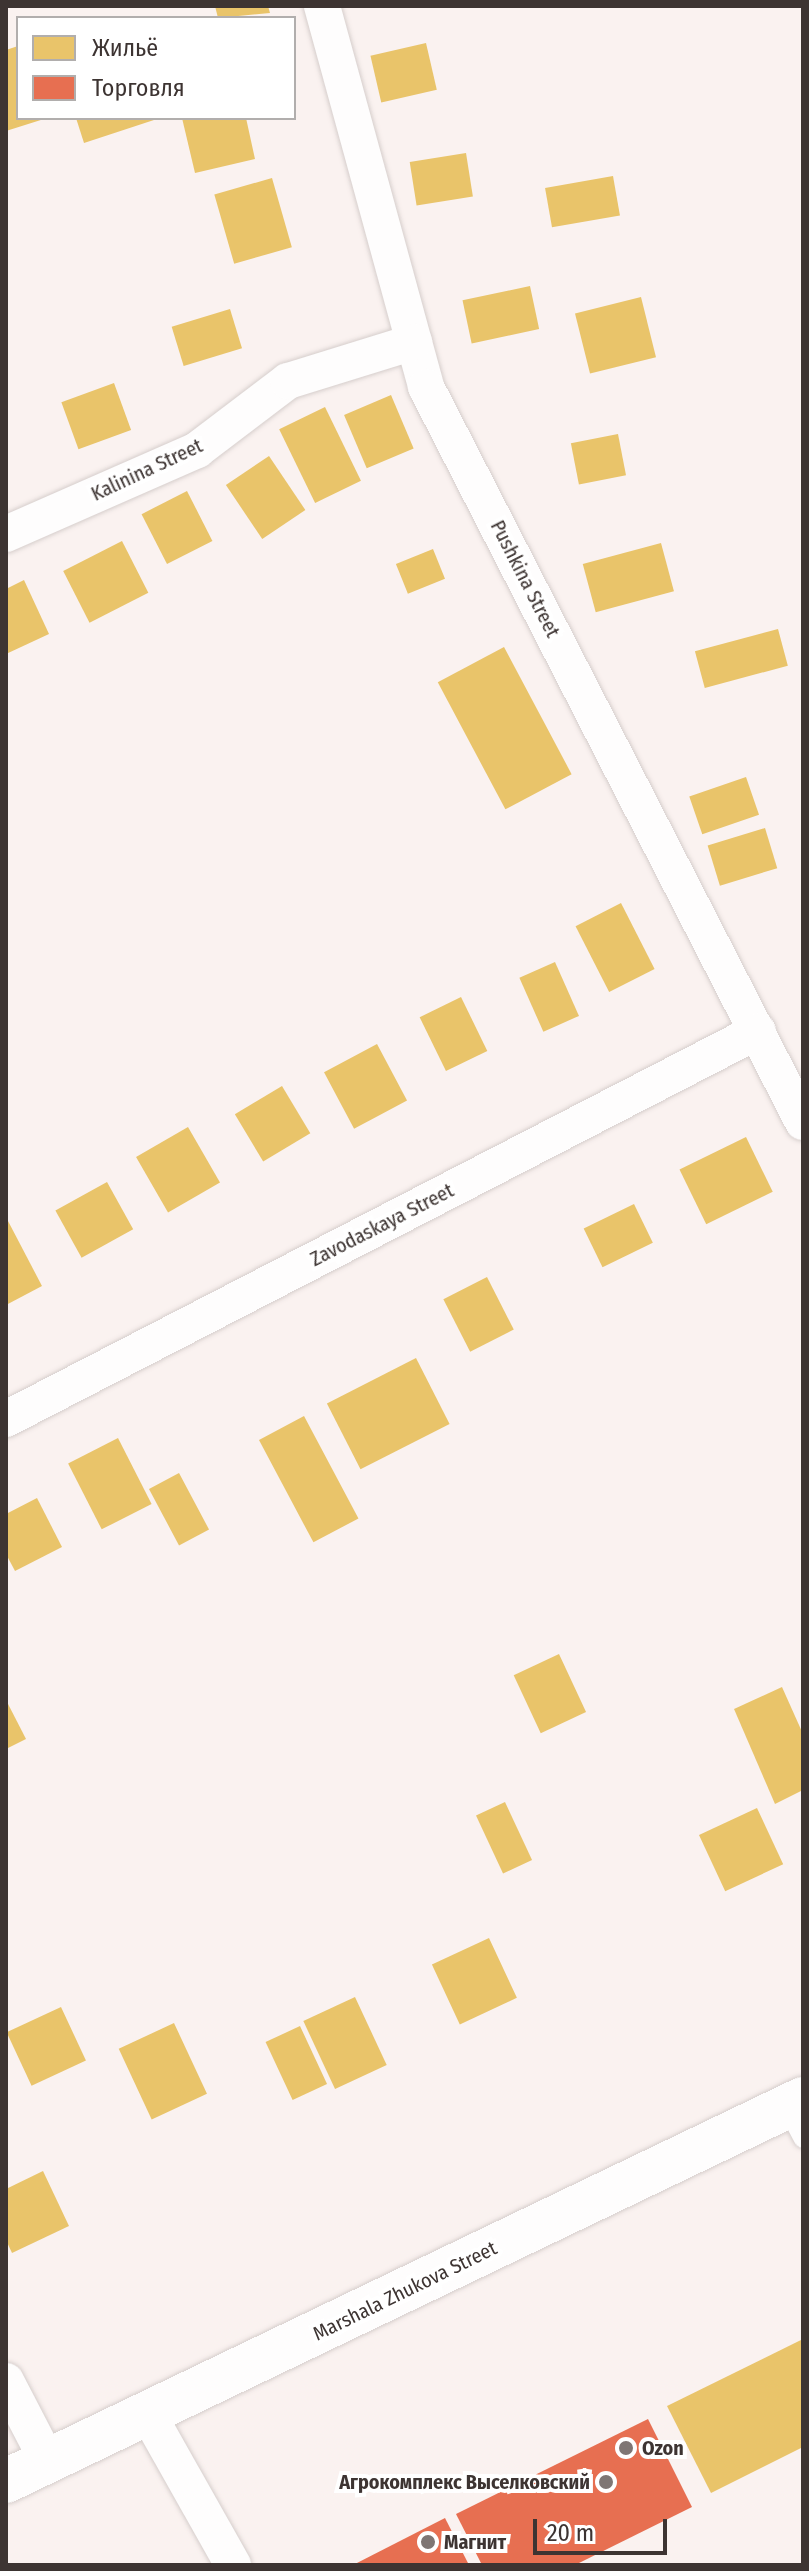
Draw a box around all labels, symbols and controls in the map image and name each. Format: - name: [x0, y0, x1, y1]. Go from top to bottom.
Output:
- legend: [16, 16, 296, 120]
- text: Жильё: [92, 34, 158, 62]
- text: Торговля: [92, 74, 185, 102]
- street label: Kalinina Street: [87, 434, 207, 506]
- street label: Pushkina Street: [485, 516, 565, 642]
- street label: Zavodaskaya Street: [306, 1179, 458, 1271]
- street label: Marshala Zhukova Street: [309, 2236, 501, 2346]
- place label: Ozon: [642, 2436, 684, 2460]
- marker: Ozon: [617, 2439, 635, 2457]
- place label: Агрокомплекс Выселковский: [339, 2470, 590, 2494]
- marker: Агрокомплекс Выселковский: [597, 2473, 615, 2491]
- scale bar: [537, 2503, 671, 2553]
- text: 20 m: [547, 2519, 594, 2547]
- place label: Магнит: [444, 2530, 506, 2554]
- marker: Магнит: [419, 2533, 437, 2551]

